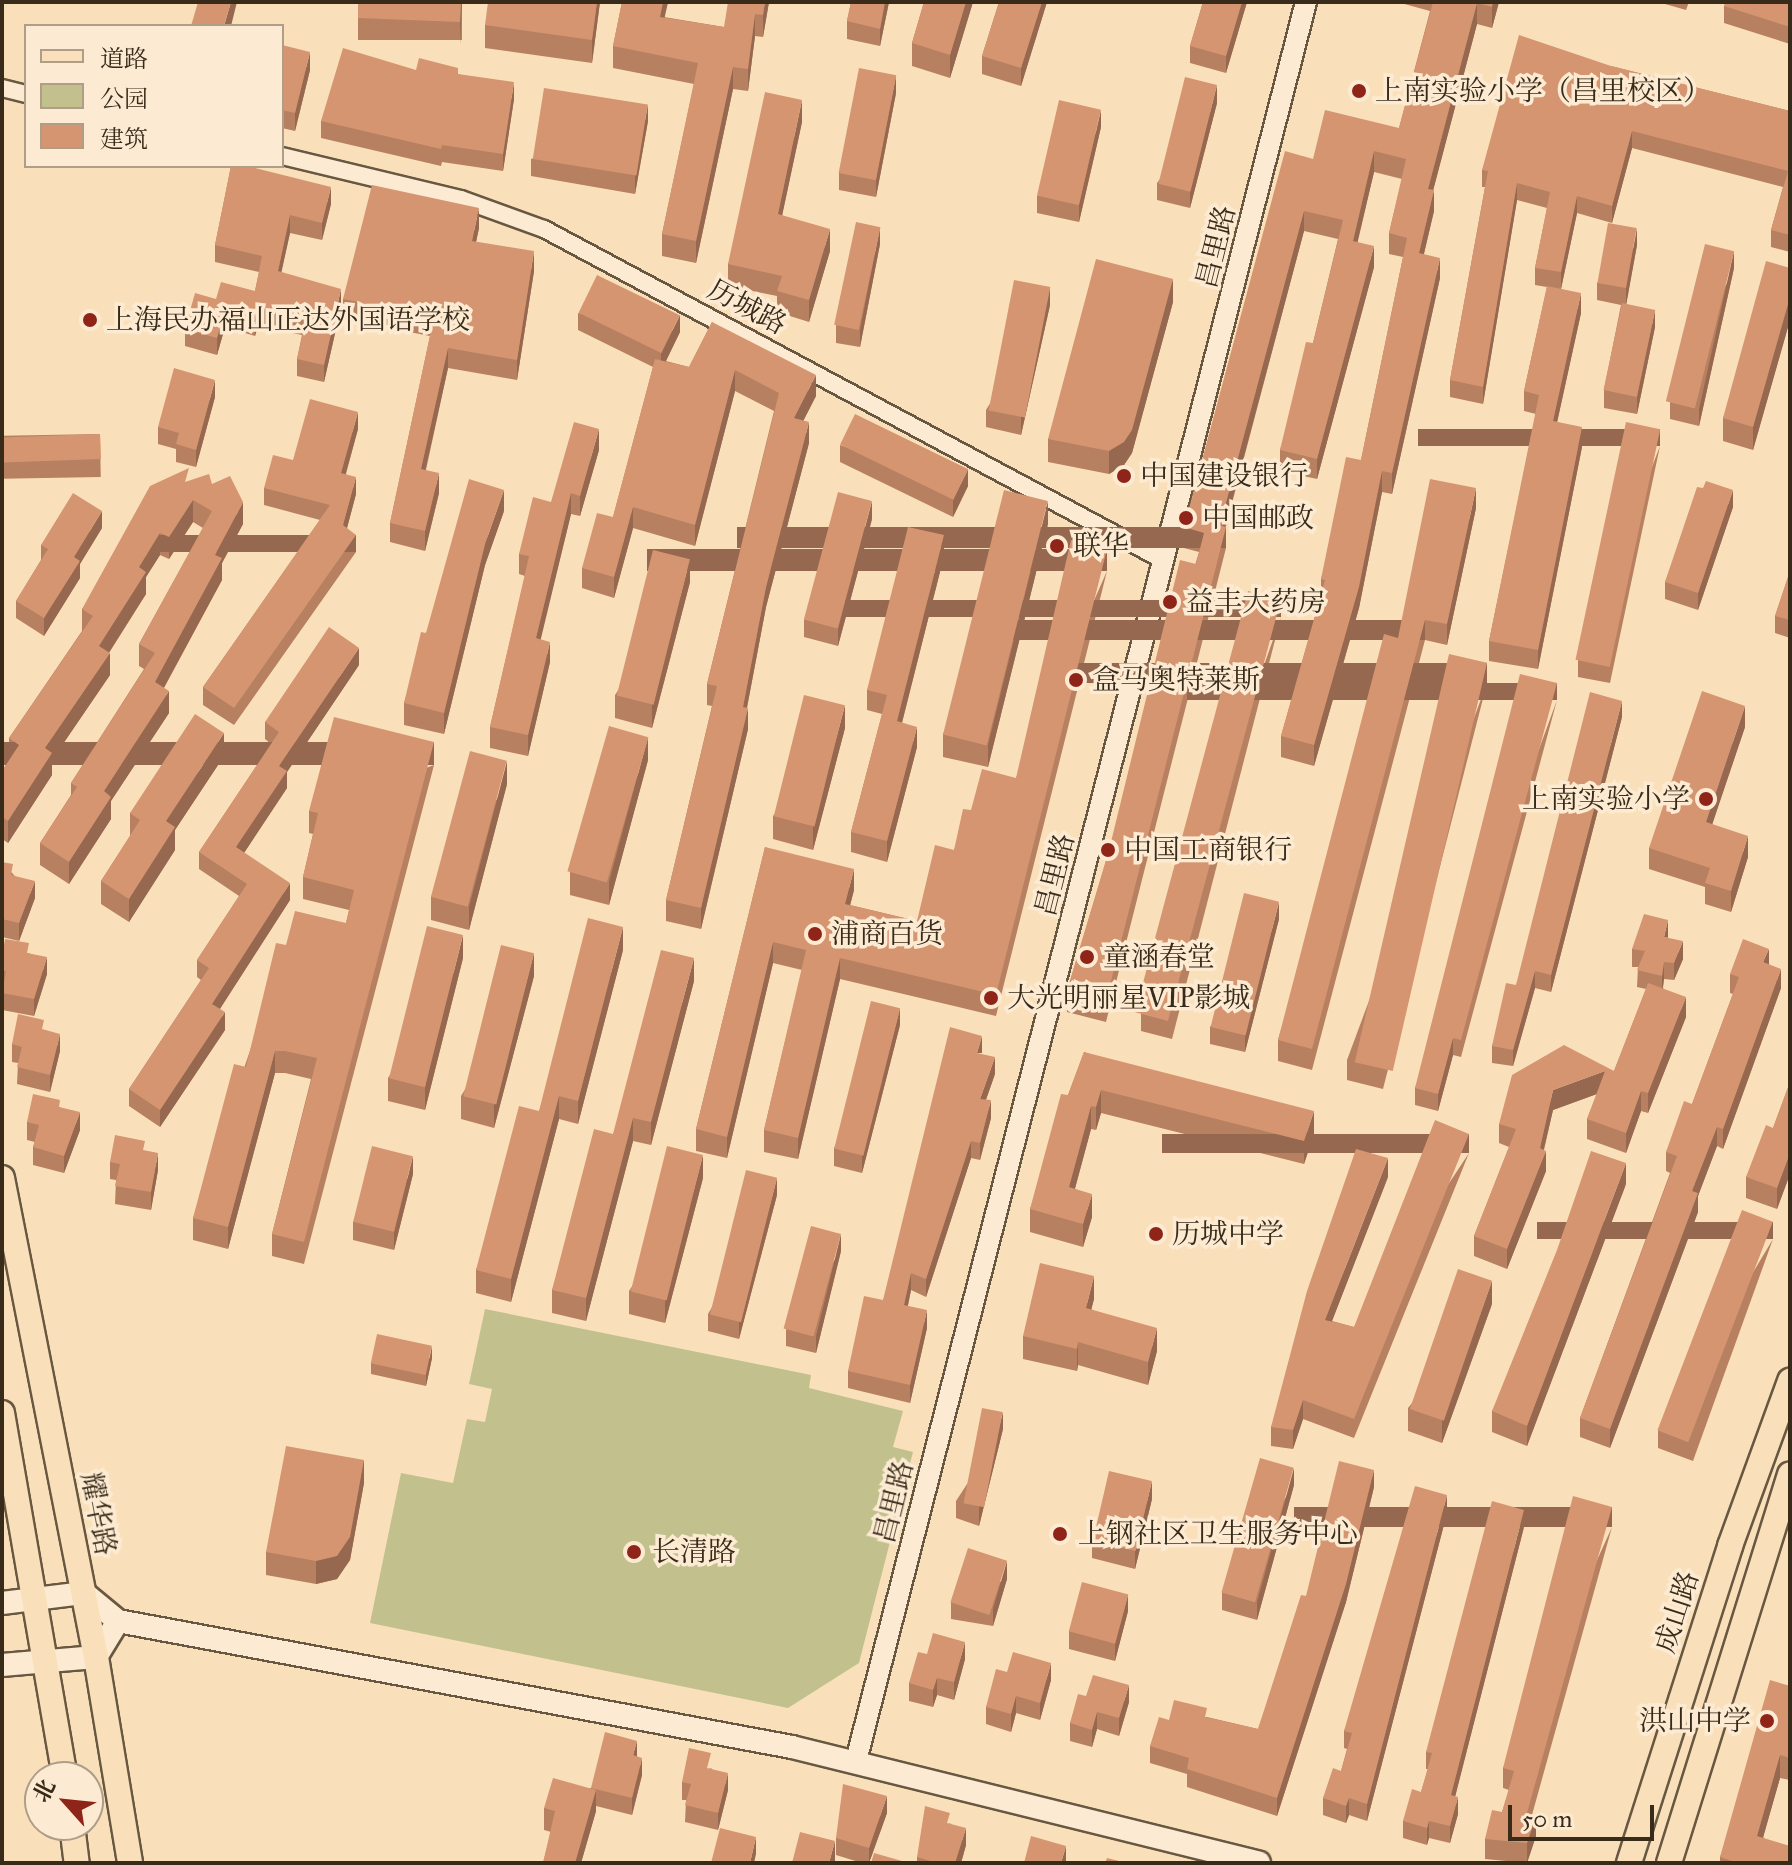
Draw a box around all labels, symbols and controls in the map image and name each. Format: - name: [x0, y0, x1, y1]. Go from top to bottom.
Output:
- legend: [24, 24, 284, 168]
- text: 道路: [100, 44, 148, 74]
- place label: 上南实验小学（昌里校区）: [1375, 74, 1711, 108]
- marker: 上南实验小学（昌里校区）: [1350, 82, 1368, 100]
- text: 公园: [100, 84, 148, 114]
- text: 建筑: [100, 124, 148, 154]
- street label: 昌里路: [1190, 202, 1242, 292]
- street label: 历城路: [702, 272, 792, 342]
- place label: 上海民办福山正达外国语学校: [106, 303, 470, 337]
- marker: 上海民办福山正达外国语学校: [81, 311, 99, 329]
- place label: 中国建设银行: [1140, 459, 1308, 493]
- marker: 中国建设银行: [1115, 467, 1133, 485]
- place label: 中国邮政: [1202, 501, 1314, 535]
- marker: 中国邮政: [1177, 509, 1195, 527]
- place label: 联华: [1073, 529, 1129, 563]
- marker: 联华: [1048, 537, 1066, 555]
- place label: 益丰大药房: [1186, 585, 1326, 619]
- marker: 益丰大药房: [1161, 593, 1179, 611]
- place label: 盒马奥特莱斯: [1092, 663, 1260, 697]
- marker: 盒马奥特莱斯: [1067, 671, 1085, 689]
- place label: 上南实验小学: [1522, 782, 1690, 816]
- marker: 上南实验小学: [1697, 790, 1715, 808]
- street label: 昌里路: [1029, 830, 1081, 920]
- place label: 中国工商银行: [1124, 833, 1292, 867]
- marker: 中国工商银行: [1099, 841, 1117, 859]
- place label: 浦商百货: [831, 917, 943, 951]
- marker: 浦商百货: [806, 925, 824, 943]
- place label: 童涵春堂: [1103, 940, 1215, 974]
- marker: 童涵春堂: [1078, 948, 1096, 966]
- place label: 大光明丽星VIP影城: [1007, 981, 1250, 1015]
- marker: 大光明丽星VIP影城: [982, 989, 1000, 1007]
- place label: 历城中学: [1172, 1217, 1284, 1251]
- marker: 历城中学: [1147, 1225, 1165, 1243]
- street label: 昌里路: [868, 1457, 920, 1547]
- street label: 耀华路: [73, 1470, 123, 1558]
- place label: 上钢社区卫生服务中心: [1078, 1517, 1358, 1551]
- marker: 上钢社区卫生服务中心: [1049, 1523, 1071, 1545]
- place label: 长清路: [652, 1535, 736, 1569]
- marker: 长清路: [623, 1541, 645, 1563]
- street label: 成山路: [1648, 1567, 1706, 1657]
- place label: 洪山中学: [1639, 1704, 1751, 1738]
- marker: 洪山中学: [1758, 1712, 1776, 1730]
- north arrow: [24, 1761, 104, 1841]
- text: 北: [27, 1775, 61, 1807]
- scale bar: [1512, 1789, 1658, 1839]
- text: 50 m: [1522, 1804, 1572, 1834]

